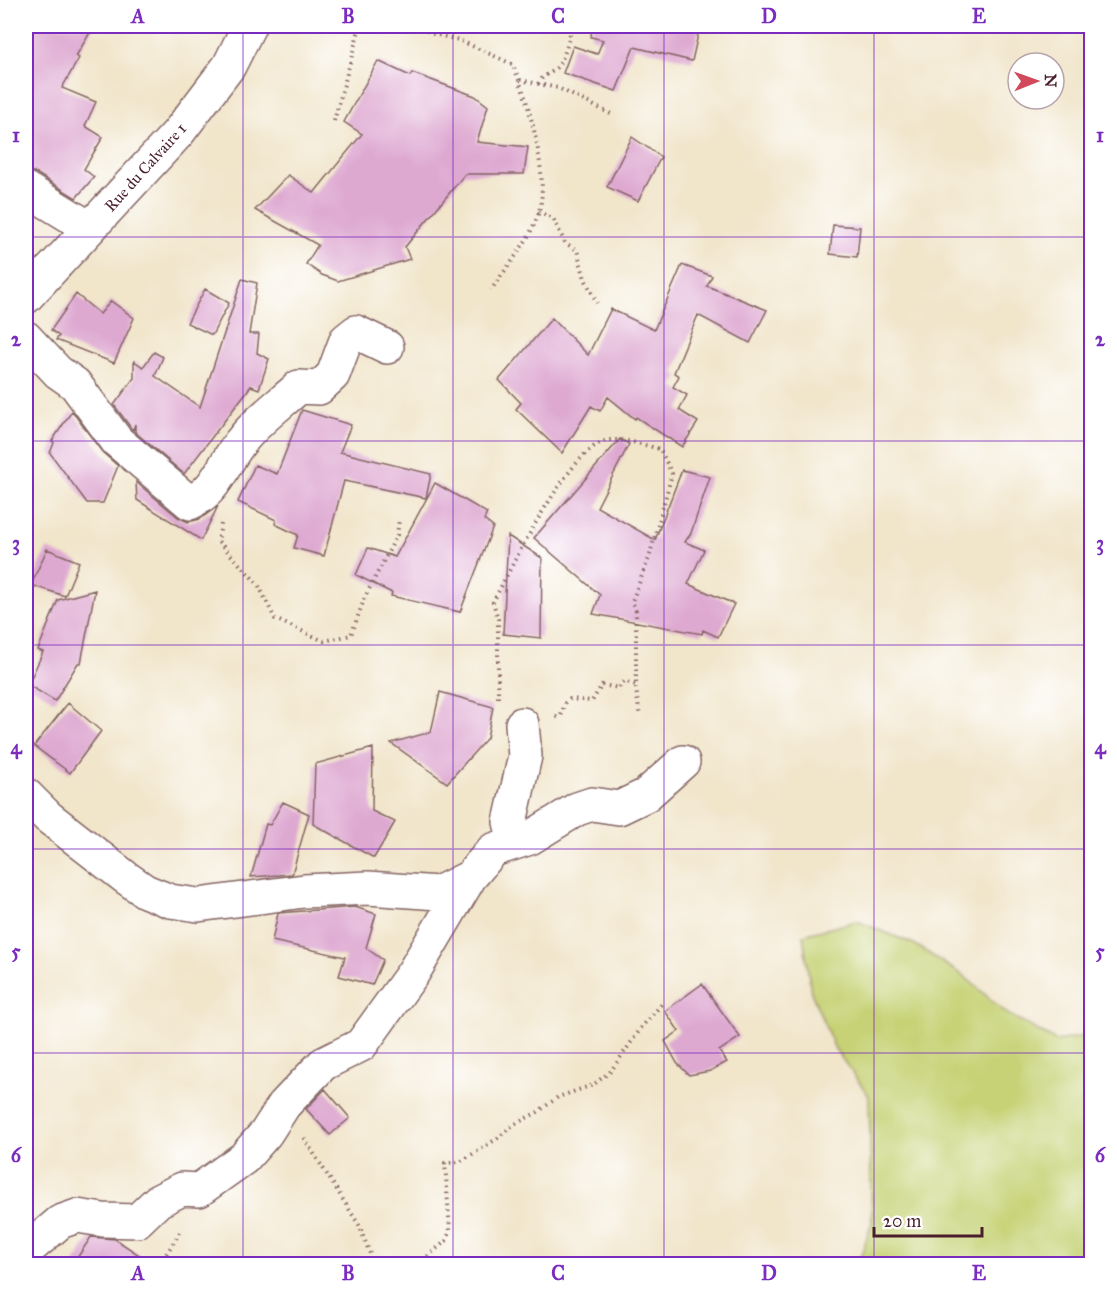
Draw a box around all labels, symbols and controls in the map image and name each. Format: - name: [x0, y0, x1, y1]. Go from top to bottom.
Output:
- text: A: [129, 4, 145, 28]
- text: B: [341, 4, 355, 28]
- text: C: [551, 4, 565, 28]
- text: D: [761, 4, 777, 28]
- text: E: [972, 4, 987, 28]
- north arrow: [1006, 51, 1066, 111]
- text: N: [1041, 74, 1060, 88]
- street label: Rue du Calvaire 1: [101, 119, 190, 216]
- text: 1: [12, 123, 20, 147]
- text: 1: [1096, 123, 1104, 147]
- text: 2: [11, 327, 22, 351]
- text: 2: [1095, 327, 1106, 351]
- text: 3: [12, 531, 20, 556]
- text: 3: [1096, 531, 1104, 556]
- text: 4: [10, 735, 22, 760]
- text: 4: [1094, 735, 1106, 760]
- text: 5: [11, 939, 21, 963]
- text: 5: [1095, 939, 1105, 963]
- text: 6: [11, 1143, 23, 1167]
- text: 6: [1095, 1143, 1107, 1167]
- scale bar: [874, 1200, 982, 1238]
- text: 20 m: [883, 1210, 921, 1232]
- text: A: [129, 1261, 145, 1285]
- text: B: [341, 1261, 355, 1285]
- text: C: [551, 1261, 565, 1285]
- text: D: [761, 1261, 777, 1285]
- text: E: [972, 1261, 987, 1285]

